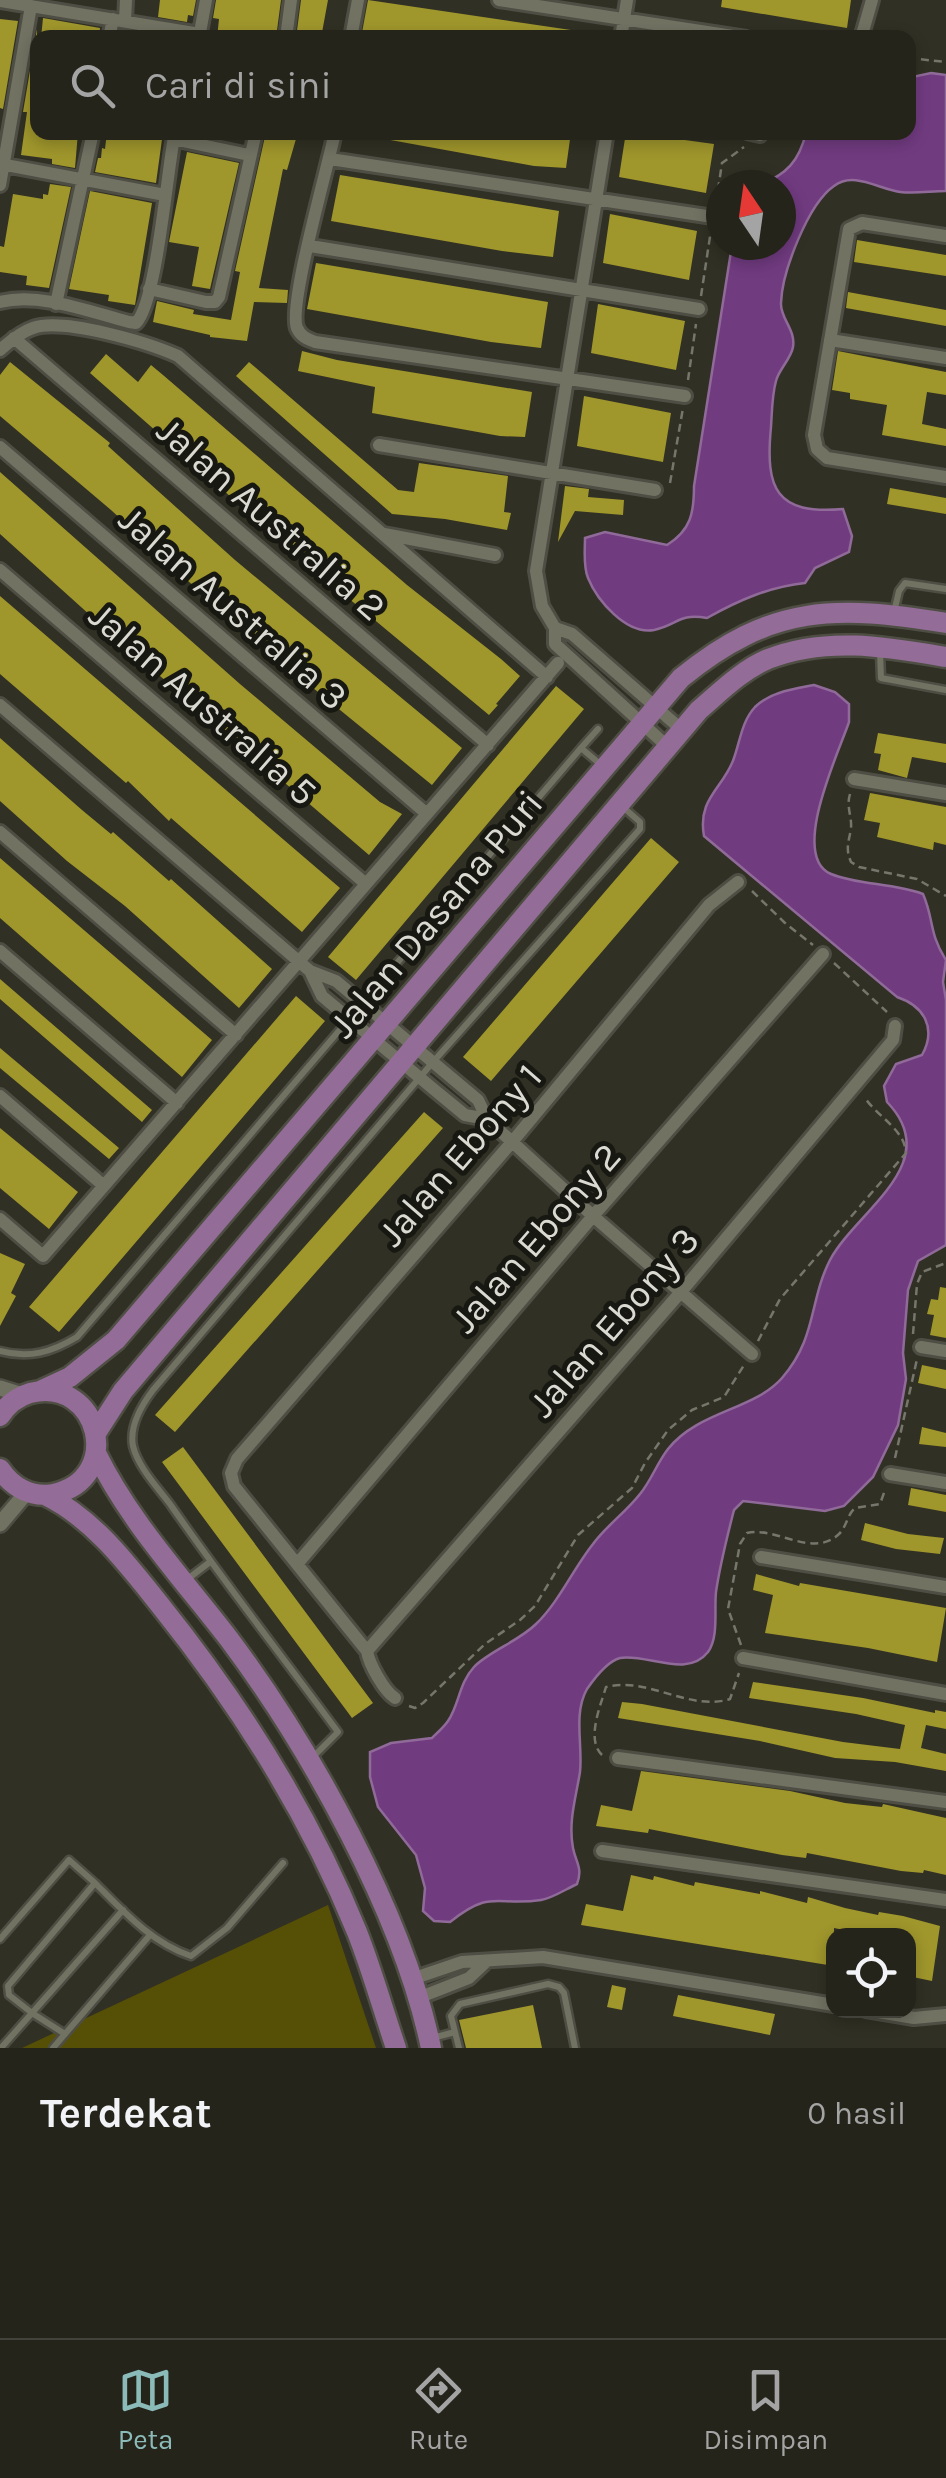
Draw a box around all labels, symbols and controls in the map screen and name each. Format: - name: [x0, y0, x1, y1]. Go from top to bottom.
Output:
- search box: [30, 30, 916, 140]
- icon: search: [65, 58, 120, 113]
- text: Cari di sini: [145, 63, 332, 108]
- north arrow: [706, 170, 796, 260]
- street label: Jalan Australia 2: [148, 408, 394, 630]
- street label: Jalan Australia 3: [110, 497, 356, 719]
- street label: Jalan Australia 5: [80, 593, 326, 815]
- street label: Jalan Dasana Puri: [320, 781, 552, 1047]
- street label: Jalan Ebony 1: [369, 1055, 551, 1255]
- street label: Jalan Ebony 2: [442, 1134, 630, 1342]
- street label: Jalan Ebony 3: [519, 1218, 709, 1426]
- map controls: [826, 1928, 916, 2018]
- button: locate: [826, 1928, 916, 2018]
- text: Terdekat: [40, 2088, 212, 2138]
- text: 0 hasil: [807, 2095, 906, 2132]
- tab: Peta: [118, 2363, 174, 2456]
- tab: Rute: [409, 2363, 468, 2456]
- tab: Disimpan: [703, 2363, 828, 2456]

